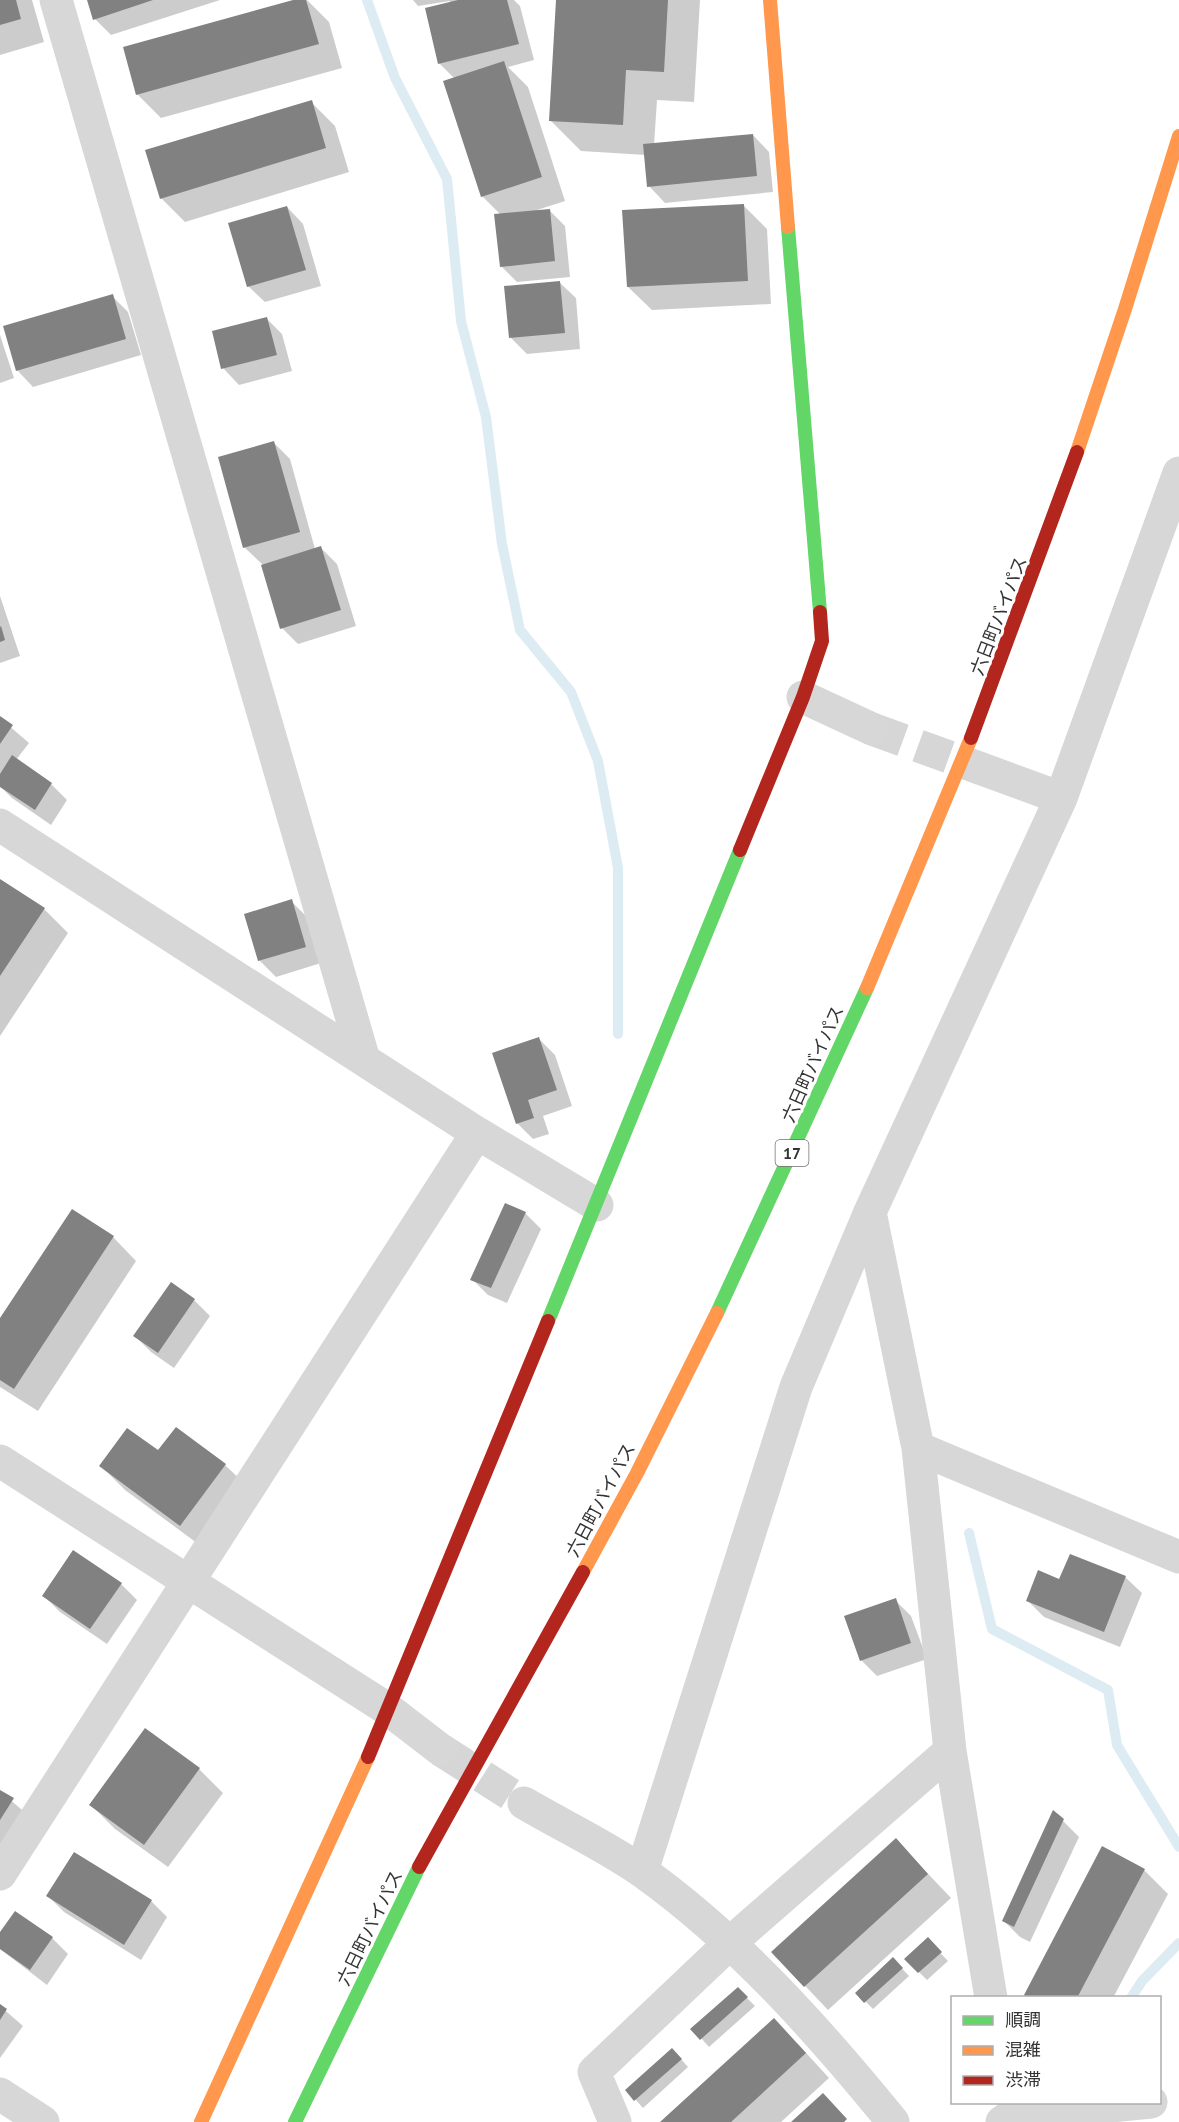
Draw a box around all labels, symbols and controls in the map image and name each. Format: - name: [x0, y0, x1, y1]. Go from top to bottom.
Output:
- street label: 六日町バイパス: [965, 553, 1032, 679]
- street label: 六日町バイパス: [776, 1002, 849, 1126]
- road number: 17: [776, 1140, 808, 1166]
- street label: 六日町バイパス: [561, 1439, 640, 1561]
- street label: 六日町バイパス: [332, 1866, 407, 1989]
- legend: [951, 1996, 1161, 2104]
- text: 順調: [1005, 2008, 1041, 2031]
- text: 混雑: [1005, 2038, 1041, 2061]
- text: 渋滞: [1005, 2068, 1041, 2091]

